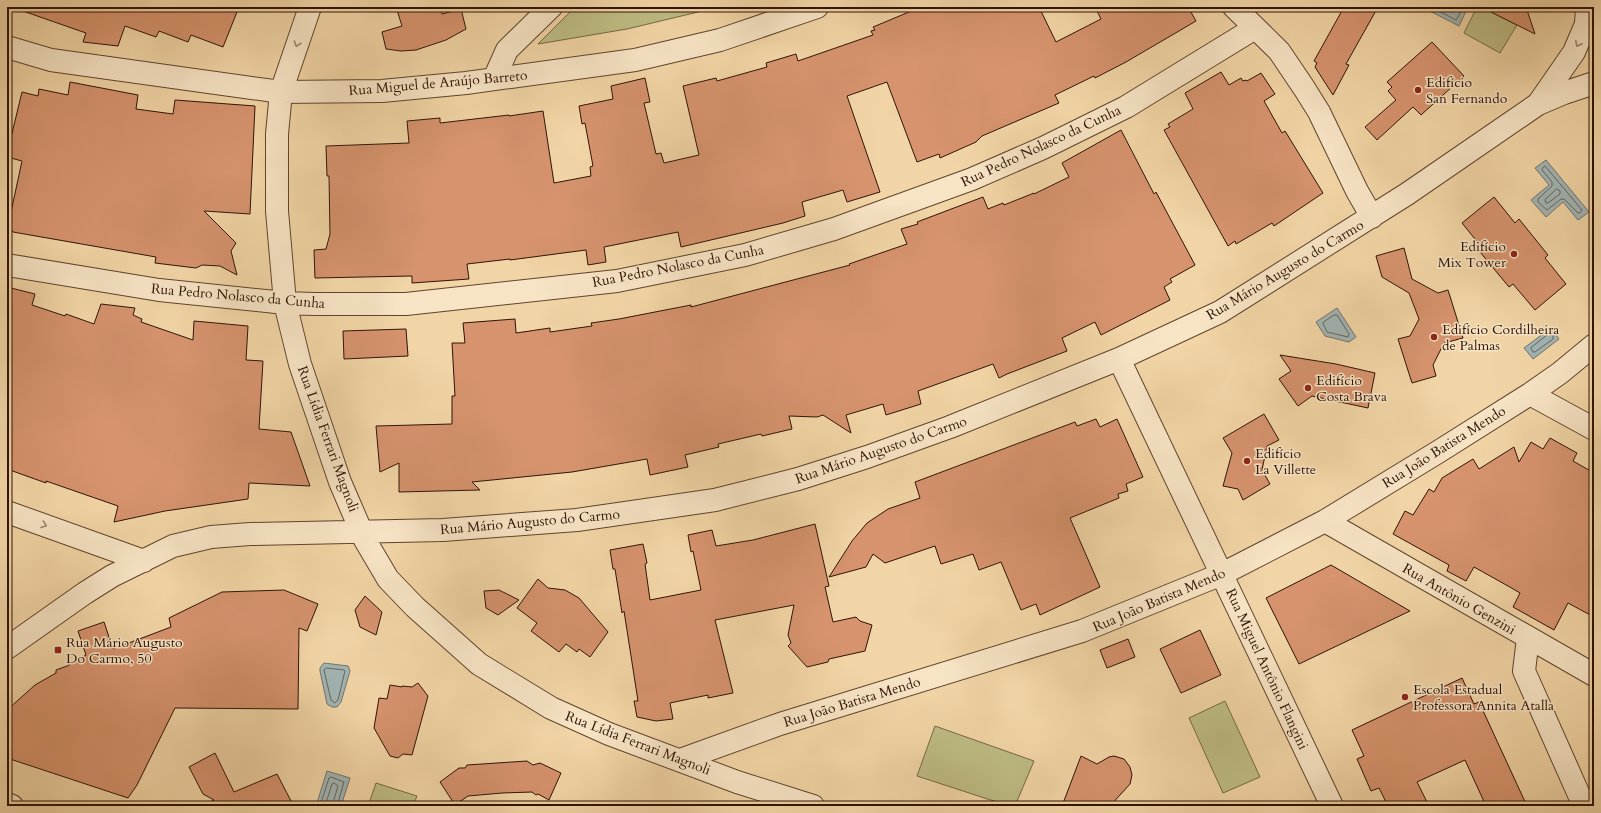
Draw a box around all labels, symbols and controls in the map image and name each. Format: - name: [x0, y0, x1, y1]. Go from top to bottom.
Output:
- one-way arrow: [293, 40, 301, 47]
- one-way arrow: [1575, 40, 1583, 48]
- street label: Rua Miguel de Araújo Barreto: [348, 66, 529, 100]
- place label: Edifício San Fernando: [1426, 73, 1508, 108]
- marker: Edifício San Fernando: [1413, 85, 1423, 95]
- street label: Rua Pedro Nolasco da Cunha: [958, 101, 1124, 191]
- street label: Rua Mário Augusto do Carmo: [1203, 215, 1368, 325]
- place label: Edifício Mix Tower: [1438, 237, 1507, 272]
- street label: Rua Pedro Nolasco da Cunha: [591, 240, 765, 292]
- marker: Edifício Mix Tower: [1509, 249, 1519, 259]
- street label: Rua Pedro Nolasco da Cunha: [150, 279, 326, 313]
- place label: Edifício Cordilheira de Palmas: [1442, 320, 1559, 355]
- marker: Edifício Cordilheira de Palmas: [1429, 332, 1439, 342]
- street label: Rua Lídia Ferrari Magnoli: [293, 363, 363, 515]
- place label: Edifício Costa Brava: [1316, 371, 1387, 406]
- marker: Edifício Costa Brava: [1303, 383, 1313, 393]
- street label: Rua João Batista Mendo: [1379, 401, 1510, 493]
- street label: Rua Mário Augusto do Carmo: [793, 412, 970, 488]
- place label: Edifício La Villette: [1255, 444, 1316, 479]
- marker: Edifício La Villette: [1242, 456, 1252, 466]
- street label: Rua Mário Augusto do Carmo: [439, 505, 621, 539]
- one-way arrow: [40, 521, 47, 529]
- street label: Rua Antônio Genzini: [1399, 559, 1519, 639]
- street label: Rua João Batista Mendo: [1090, 563, 1229, 637]
- street label: Rua Miguel Antônio Flangini: [1221, 585, 1313, 753]
- place label: Rua Mário Augusto Do Carmo, 50: [66, 633, 183, 668]
- marker: Rua Mário Augusto Do Carmo, 50: [53, 645, 63, 655]
- street label: Rua João Batista Mendo: [781, 672, 923, 732]
- place label: Escola Estadual Professora Annita Atalla: [1413, 680, 1554, 715]
- marker: Escola Estadual Professora Annita Atalla: [1400, 692, 1410, 702]
- street label: Rua Lídia Ferrari Magnoli: [563, 706, 713, 780]

